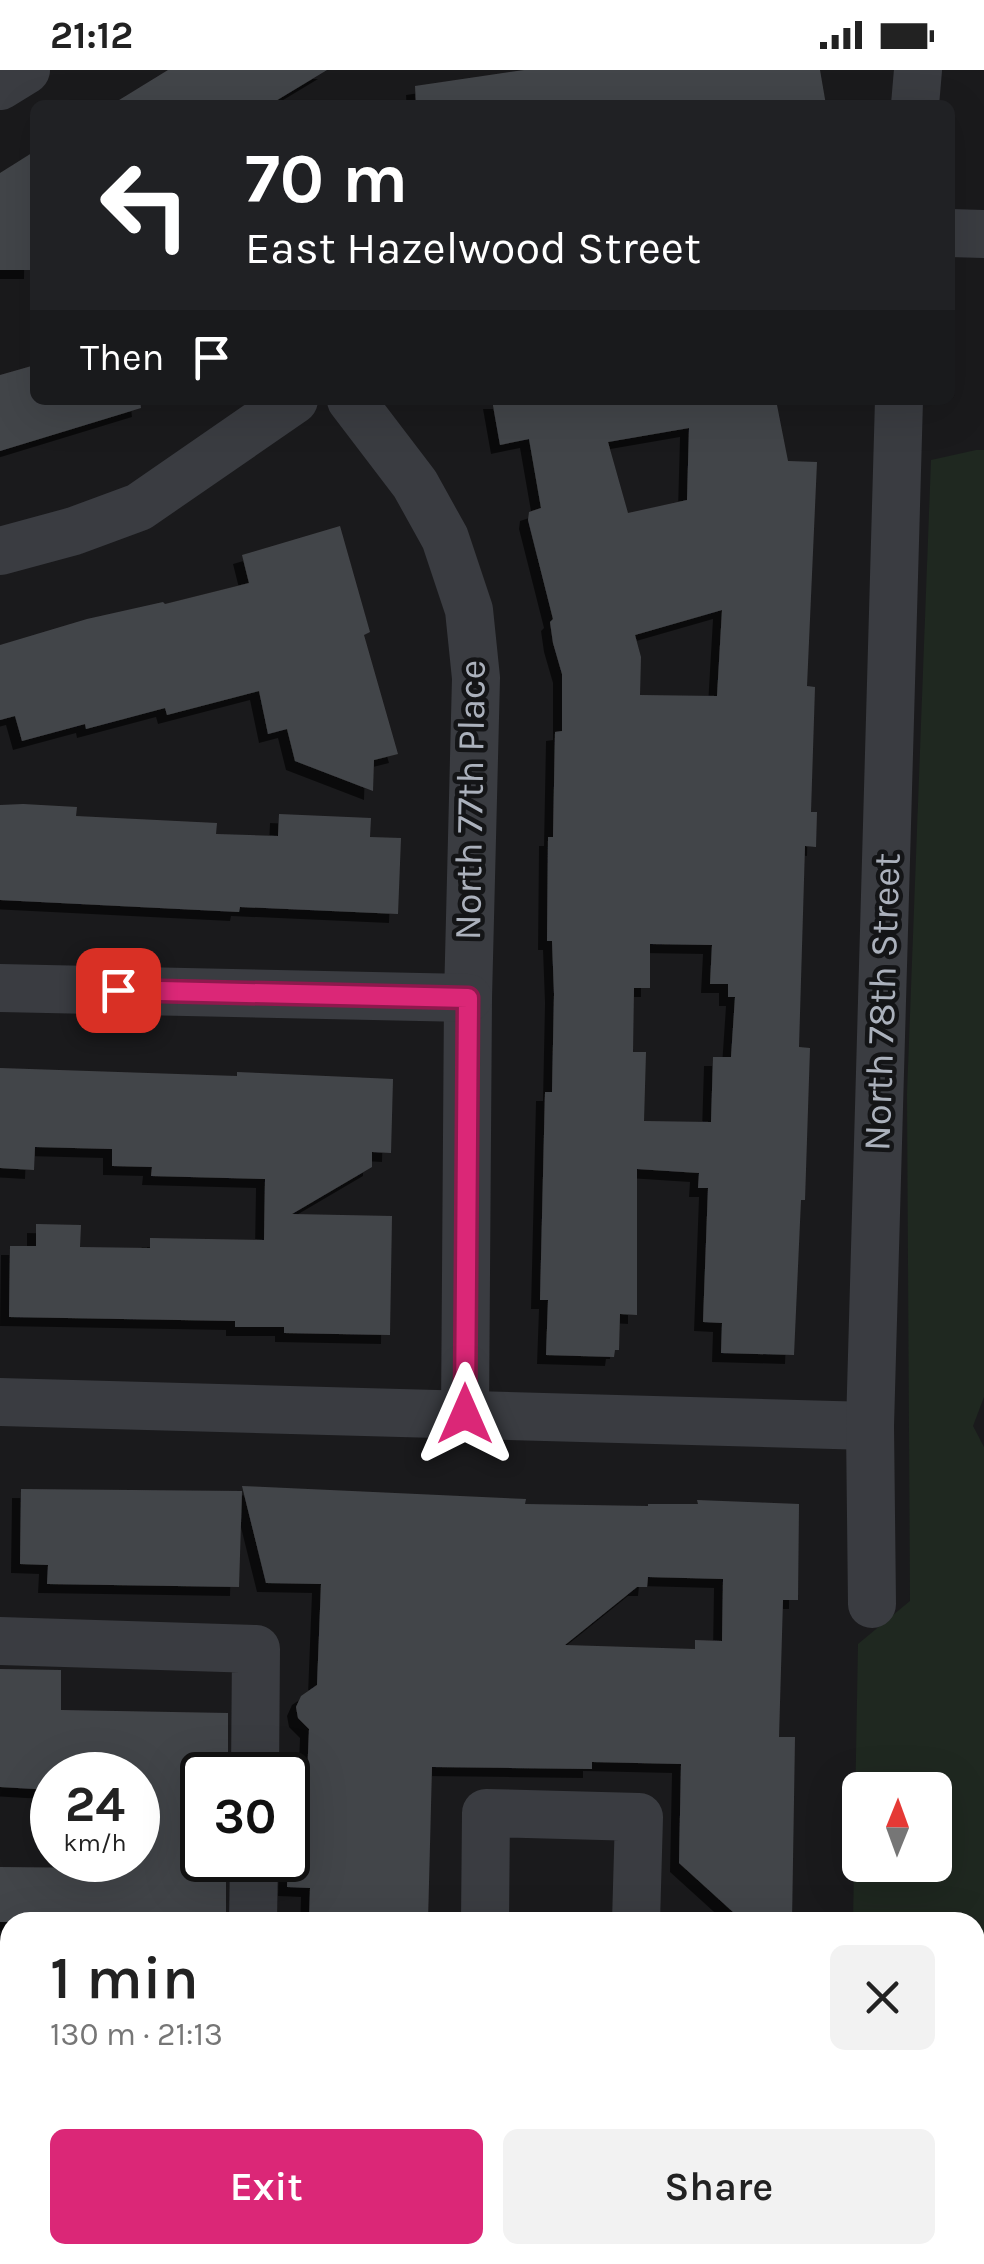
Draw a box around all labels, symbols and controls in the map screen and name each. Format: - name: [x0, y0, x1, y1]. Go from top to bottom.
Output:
- text: 21:12: [50, 13, 133, 58]
- text: 70 m: [245, 138, 408, 220]
- icon: left: [80, 140, 210, 270]
- text: East Hazelwood Street: [245, 222, 701, 274]
- icon: arrive: [184, 330, 239, 385]
- text: Then: [80, 335, 164, 380]
- street label: North 77th Place: [445, 659, 495, 941]
- street label: North 78th Street: [854, 852, 910, 1152]
- pin: [76, 948, 161, 1033]
- icon: arrive: [91, 963, 146, 1018]
- position arrow: [413, 1362, 517, 1466]
- speed limit sign: 30: [180, 1752, 310, 1882]
- north arrow: [842, 1772, 952, 1882]
- map controls: [842, 1772, 952, 1882]
- text: 24: [65, 1775, 125, 1834]
- text: km/h: [63, 1828, 127, 1857]
- text: 1 min: [50, 1943, 199, 2013]
- button: close: [830, 1945, 935, 2050]
- text: 130 m · 21:13: [50, 2016, 223, 2053]
- button: Exit: [50, 2129, 483, 2244]
- button: Share: [503, 2129, 935, 2244]

